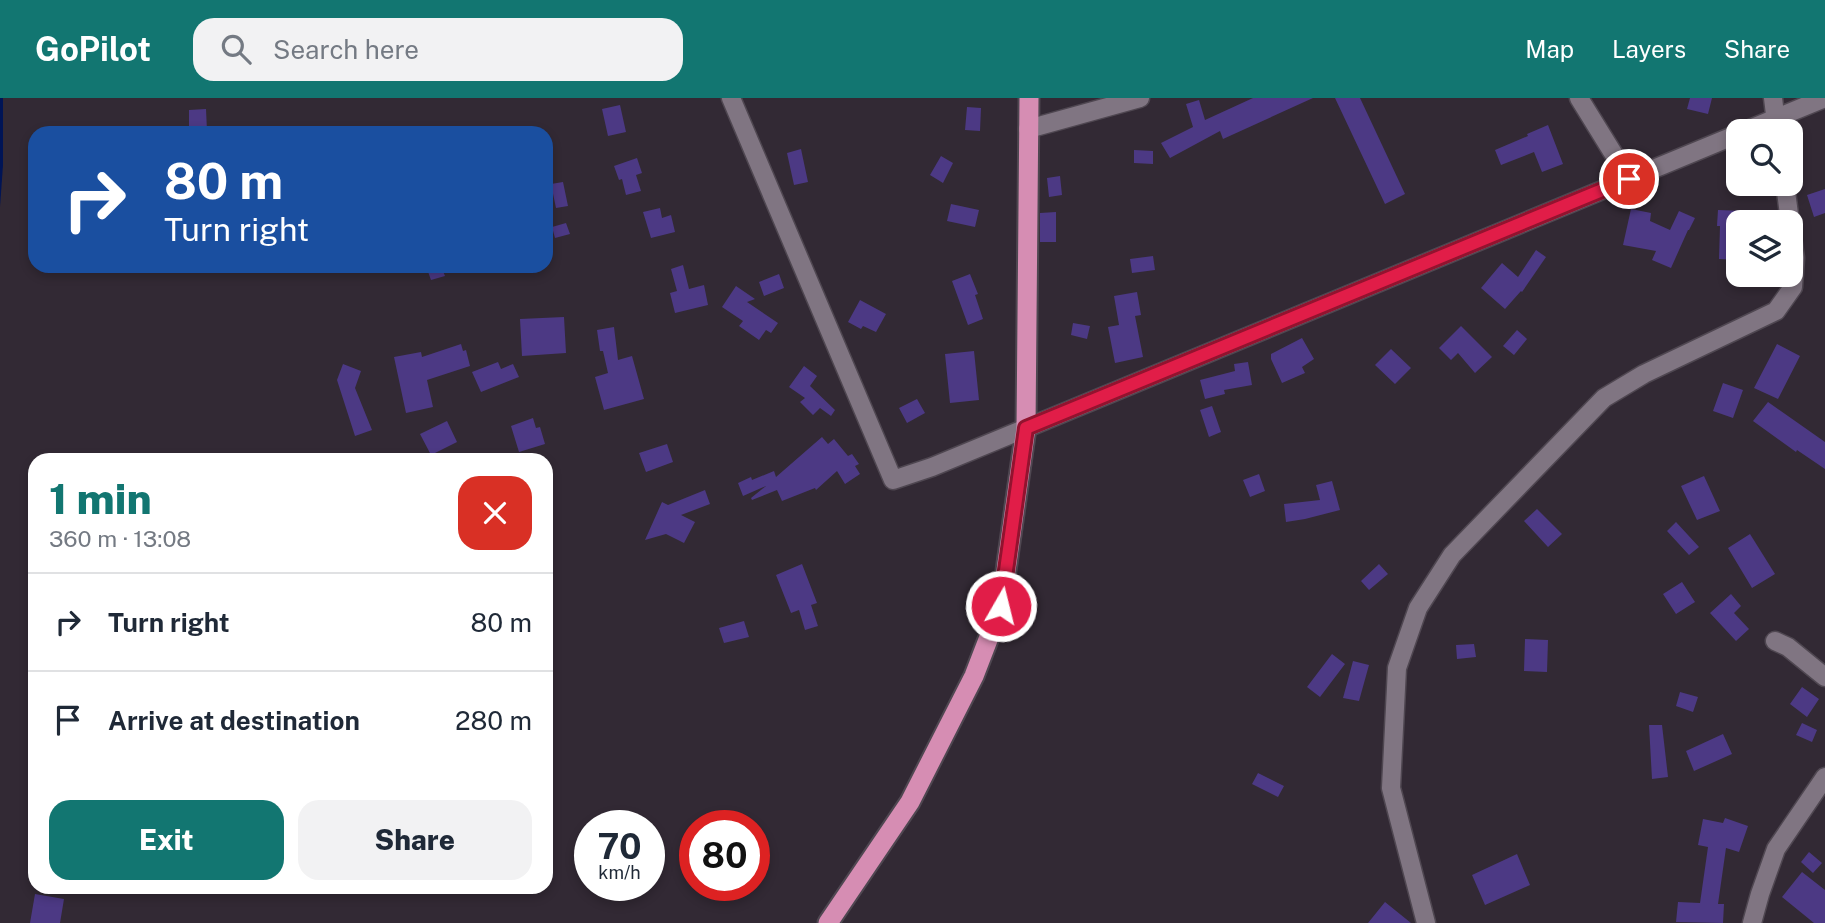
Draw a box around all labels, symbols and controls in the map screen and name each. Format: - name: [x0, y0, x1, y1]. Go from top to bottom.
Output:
- search box: [193, 18, 683, 81]
- text: GoPilot: [35, 30, 151, 68]
- icon: search: [217, 30, 255, 68]
- text: Search here: [273, 34, 419, 65]
- text: Map: [1525, 35, 1574, 63]
- text: Layers: [1612, 35, 1686, 63]
- text: Share: [1724, 35, 1790, 63]
- map controls: [1726, 119, 1803, 287]
- button: search: [1726, 119, 1803, 196]
- pin: [1599, 149, 1659, 209]
- text: 80 m: [164, 152, 283, 210]
- icon: right: [49, 154, 140, 245]
- icon: arrive: [1610, 160, 1648, 198]
- button: layers: [1726, 210, 1803, 287]
- text: Turn right: [164, 211, 309, 248]
- text: 1 min: [49, 474, 152, 523]
- button: close: [458, 476, 532, 550]
- text: 360 m · 13:08: [49, 525, 191, 552]
- position arrow: [964, 569, 1038, 643]
- icon: right: [49, 603, 87, 641]
- text: Turn right: [108, 607, 230, 638]
- text: 80 m: [471, 607, 532, 638]
- icon: arrive: [49, 701, 87, 739]
- text: Arrive at destination: [108, 705, 360, 736]
- text: 280 m: [455, 705, 532, 736]
- button: Exit: [49, 800, 284, 880]
- button: Share: [298, 800, 532, 880]
- speed limit sign: 80: [679, 810, 770, 901]
- text: 70: [597, 826, 642, 867]
- text: km/h: [598, 862, 641, 883]

